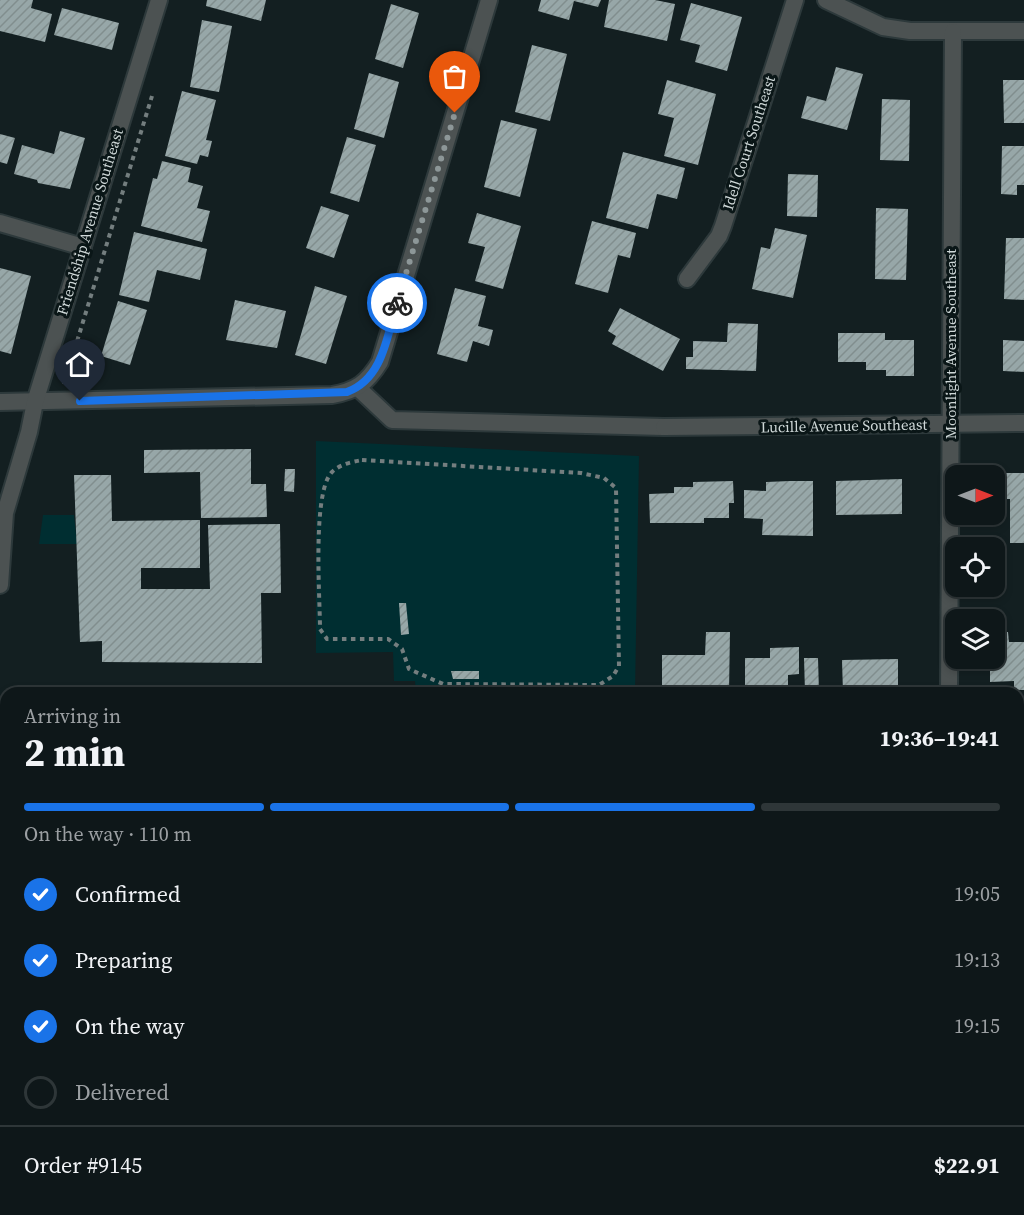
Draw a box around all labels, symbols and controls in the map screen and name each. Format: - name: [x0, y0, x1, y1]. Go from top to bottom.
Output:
- pin: [429, 51, 480, 113]
- icon: bag: [438, 60, 471, 93]
- street label: Idell Court Southeast: [717, 73, 780, 213]
- street label: Friendship Avenue Southeast: [51, 126, 128, 318]
- street label: Moonlight Avenue Southeast: [940, 249, 961, 439]
- courier: [367, 273, 427, 333]
- icon: bike: [381, 287, 414, 320]
- pin: [54, 339, 105, 401]
- icon: home: [63, 348, 96, 381]
- street label: Lucille Avenue Southeast: [760, 414, 928, 437]
- north arrow: [945, 465, 1005, 525]
- map controls: [945, 465, 1005, 669]
- button: locate: [945, 537, 1005, 597]
- button: layers: [945, 609, 1005, 669]
- text: Arriving in: [24, 702, 121, 730]
- text: 19:36–19:41: [880, 723, 1000, 753]
- text: 2 min: [24, 726, 125, 779]
- text: On the way · 110 m: [24, 820, 191, 848]
- icon: check: [24, 878, 57, 911]
- text: Confirmed: [75, 879, 180, 909]
- text: 19:05: [954, 880, 1000, 908]
- icon: check: [24, 944, 57, 977]
- text: Preparing: [75, 945, 172, 975]
- text: 19:13: [954, 946, 1000, 974]
- icon: check: [24, 1010, 57, 1043]
- text: On the way: [75, 1011, 184, 1041]
- text: 19:15: [954, 1012, 1000, 1040]
- text: Delivered: [75, 1077, 169, 1107]
- text: Order #9145: [24, 1150, 142, 1180]
- text: $22.91: [934, 1150, 1000, 1180]

